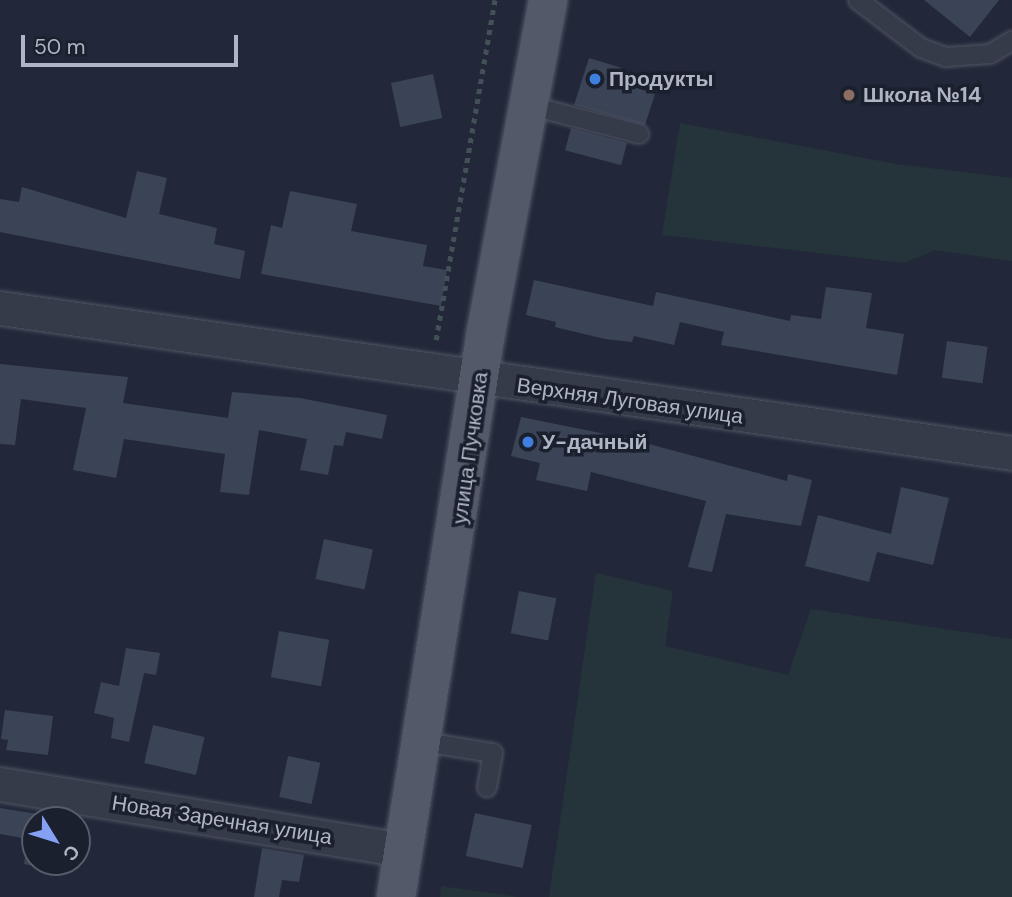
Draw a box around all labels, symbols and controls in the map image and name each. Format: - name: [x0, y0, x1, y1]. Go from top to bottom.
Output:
- scale bar: [24, 21, 242, 65]
- text: 50 m: [34, 33, 85, 61]
- place label: Продукты: [609, 66, 713, 92]
- marker: Продукты: [587, 71, 603, 87]
- place label: Школа №14: [863, 82, 981, 108]
- marker: Школа №14: [841, 87, 857, 103]
- street label: улица Пучковка: [447, 370, 493, 526]
- street label: Верхняя Луговая улица: [515, 373, 745, 429]
- place label: У-дачный: [542, 429, 647, 455]
- marker: У-дачный: [520, 434, 536, 450]
- street label: Новая Заречная улица: [110, 790, 334, 850]
- north arrow: [21, 806, 91, 876]
- text: С: [57, 840, 85, 866]

